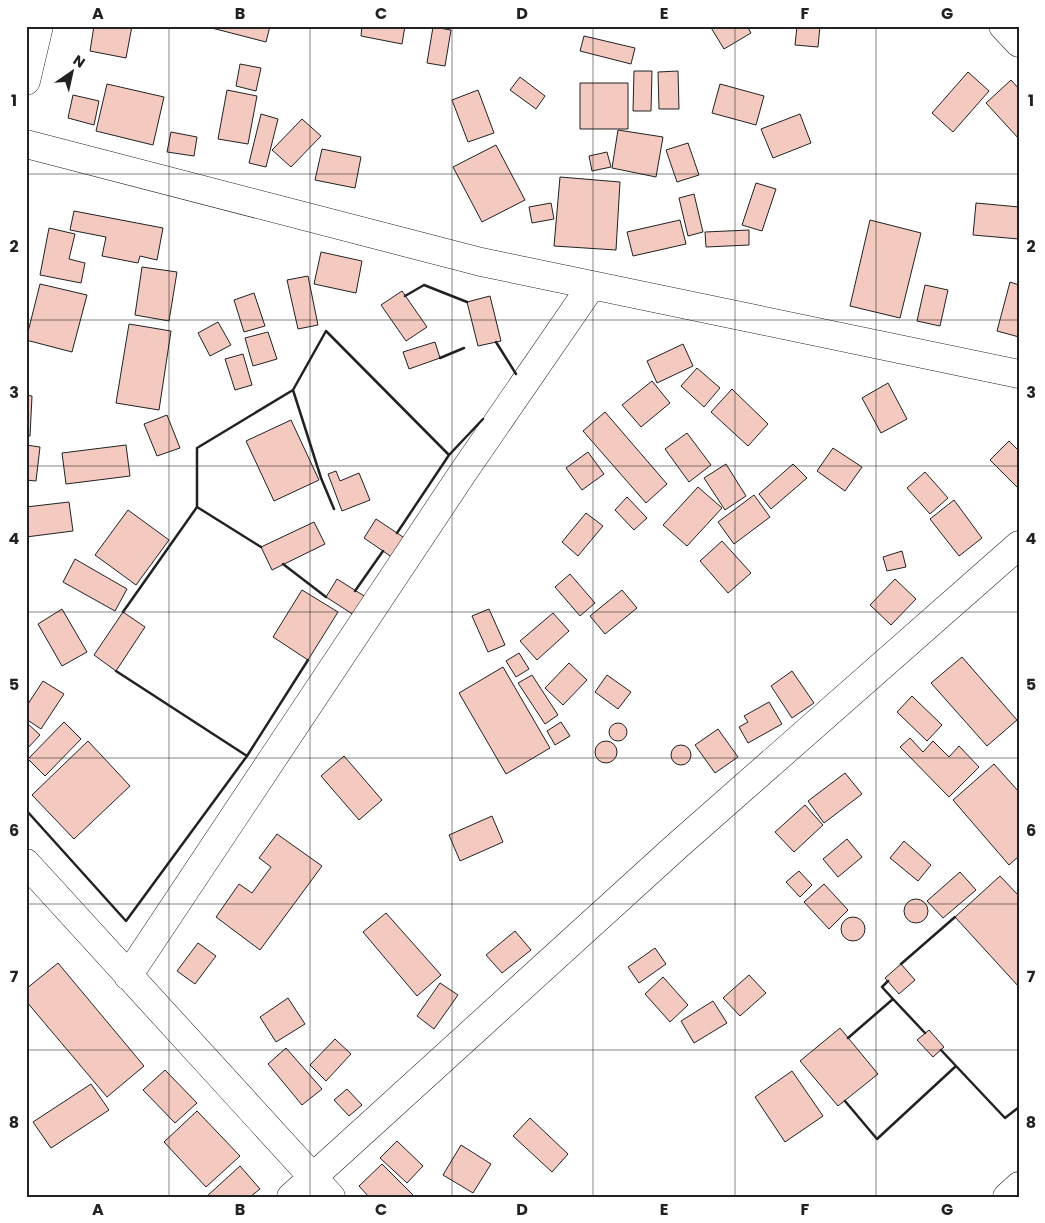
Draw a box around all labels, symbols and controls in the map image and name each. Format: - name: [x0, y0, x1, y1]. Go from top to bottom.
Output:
- text: A: [92, 2, 104, 25]
- text: B: [235, 2, 245, 25]
- text: C: [375, 2, 387, 25]
- text: D: [516, 2, 528, 25]
- text: E: [660, 2, 668, 25]
- text: F: [801, 2, 810, 25]
- text: G: [941, 2, 953, 25]
- north arrow: [48, 48, 98, 98]
- text: N: [69, 50, 89, 72]
- text: 1: [11, 89, 17, 112]
- text: 1: [1028, 89, 1034, 112]
- text: 2: [9, 235, 19, 258]
- text: 2: [1026, 235, 1036, 258]
- text: 3: [9, 381, 19, 404]
- text: 3: [1026, 381, 1036, 404]
- text: 4: [9, 527, 20, 550]
- text: 4: [1026, 527, 1037, 550]
- text: 5: [9, 673, 19, 696]
- text: 5: [1026, 673, 1036, 696]
- text: 6: [9, 819, 19, 842]
- text: 6: [1026, 819, 1036, 842]
- text: 7: [10, 965, 19, 988]
- text: 7: [1027, 965, 1036, 988]
- text: 8: [9, 1111, 19, 1134]
- text: 8: [1026, 1111, 1036, 1134]
- text: A: [92, 1198, 104, 1221]
- text: B: [235, 1198, 245, 1221]
- text: C: [375, 1198, 387, 1221]
- text: D: [516, 1198, 528, 1221]
- text: E: [660, 1198, 668, 1221]
- text: F: [801, 1198, 810, 1221]
- text: G: [941, 1198, 953, 1221]

